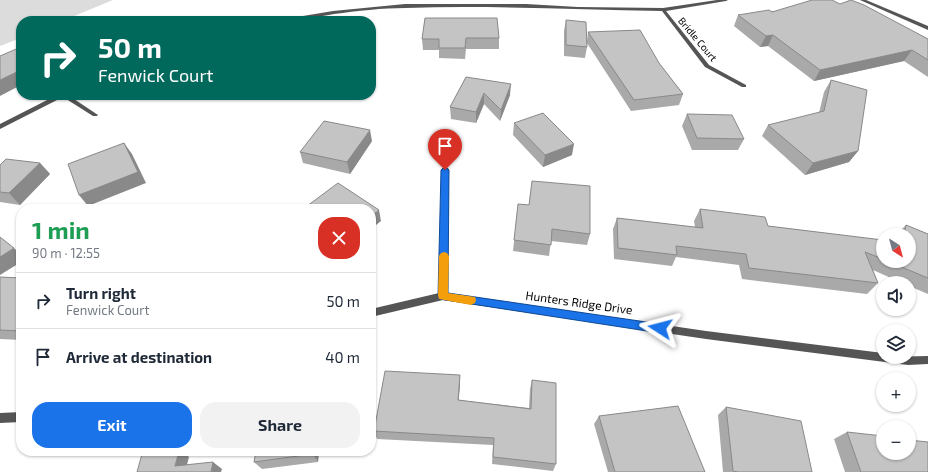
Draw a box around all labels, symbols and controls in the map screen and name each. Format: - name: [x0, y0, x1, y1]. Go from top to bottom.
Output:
- street label: Bridle Court: [676, 15, 720, 64]
- text: 50 m: [98, 30, 162, 64]
- icon: right: [32, 32, 84, 84]
- text: Fenwick Court: [98, 64, 213, 86]
- pin: [428, 129, 462, 170]
- icon: arrive: [434, 135, 456, 157]
- text: 1 min: [32, 215, 90, 244]
- button: close: [318, 217, 360, 259]
- north arrow: [876, 228, 916, 268]
- map controls: [876, 228, 916, 460]
- text: 90 m · 12:55: [32, 245, 100, 261]
- button: sound: [876, 276, 916, 316]
- text: Turn right: [66, 284, 136, 302]
- street label: Hunters Ridge Drive: [525, 288, 634, 316]
- icon: right: [32, 290, 54, 312]
- text: 50 m: [326, 292, 360, 310]
- text: Fenwick Court: [66, 302, 149, 318]
- position arrow: [639, 307, 681, 349]
- button: layers: [876, 324, 916, 364]
- icon: arrive: [32, 346, 54, 368]
- text: Arrive at destination: [66, 348, 212, 366]
- text: 40 m: [325, 348, 360, 366]
- button: +: [876, 372, 916, 412]
- button: Exit: [32, 402, 192, 448]
- button: Share: [200, 402, 360, 448]
- button: −: [876, 420, 916, 460]

